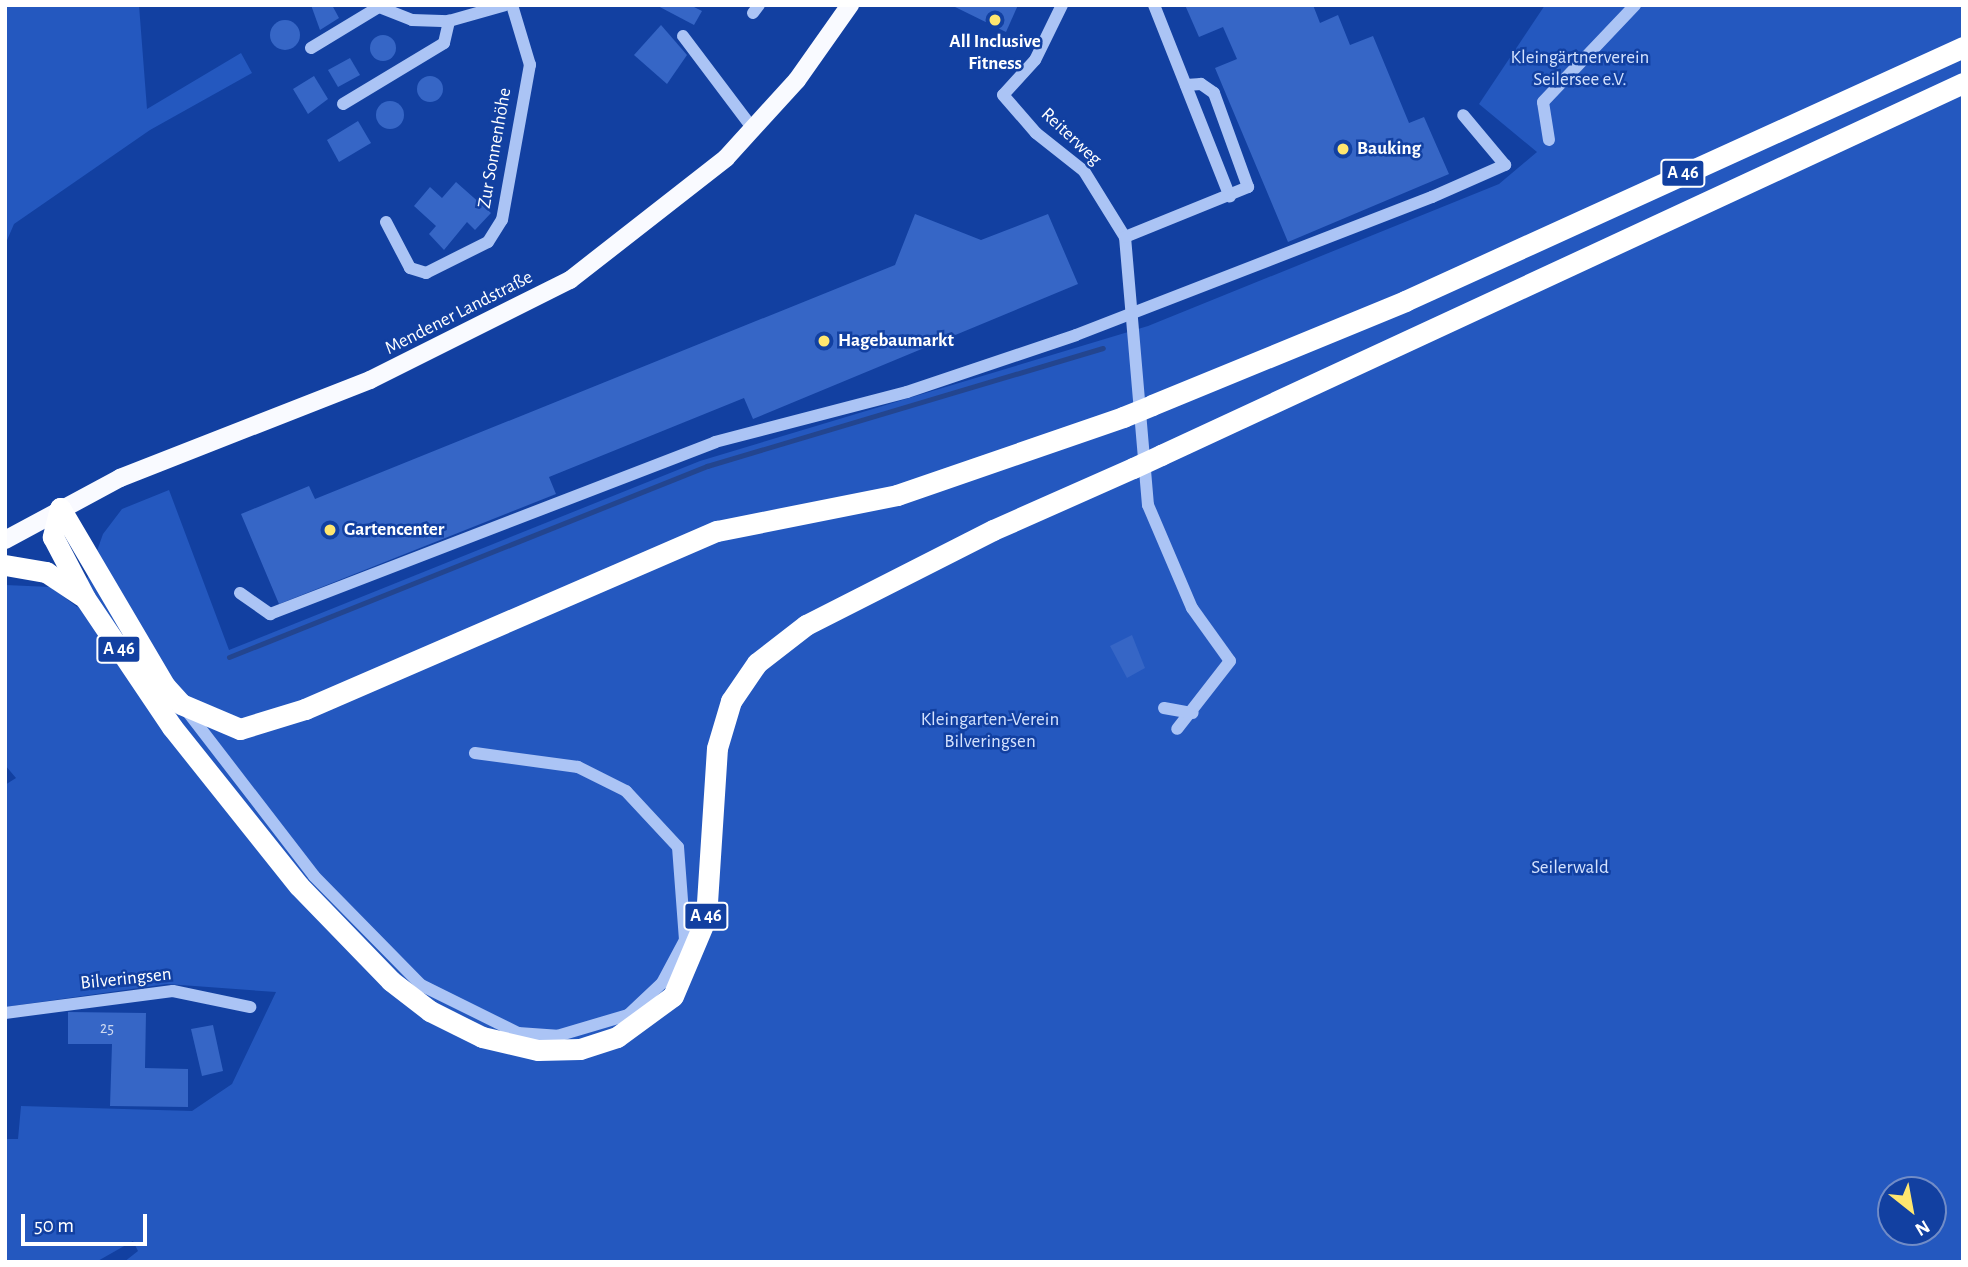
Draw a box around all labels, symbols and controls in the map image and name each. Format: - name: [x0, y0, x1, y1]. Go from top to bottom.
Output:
- marker: All Inclusive Fitness: [987, 12, 1003, 28]
- place label: All Inclusive Fitness: [949, 31, 1041, 75]
- park label: Kleingärtnerverein Seilersee e.V.: [1511, 47, 1649, 91]
- street label: Zur Sonnenhöhe: [473, 86, 517, 210]
- street label: Reiterweg: [1036, 103, 1106, 171]
- place label: Bauking: [1357, 138, 1421, 160]
- marker: Bauking: [1335, 141, 1351, 157]
- road number: A 46: [1660, 158, 1706, 188]
- street label: Mendener Landstraße: [381, 266, 537, 360]
- place label: Hagebaumarkt: [838, 330, 954, 352]
- marker: Hagebaumarkt: [816, 333, 832, 349]
- place label: Gartencenter: [344, 519, 444, 541]
- marker: Gartencenter: [322, 522, 338, 538]
- road number: A 46: [96, 634, 142, 664]
- park label: Kleingarten-Verein Bilveringsen: [921, 709, 1059, 753]
- park label: Seilerwald: [1531, 857, 1609, 879]
- road number: A 46: [683, 902, 729, 931]
- street label: Bilveringsen: [79, 963, 173, 995]
- house number: 25: [100, 1018, 114, 1038]
- north arrow: [1877, 1176, 1947, 1246]
- scale bar: [24, 1200, 150, 1244]
- text: 50 m: [34, 1215, 74, 1236]
- text: N: [1911, 1216, 1933, 1239]

